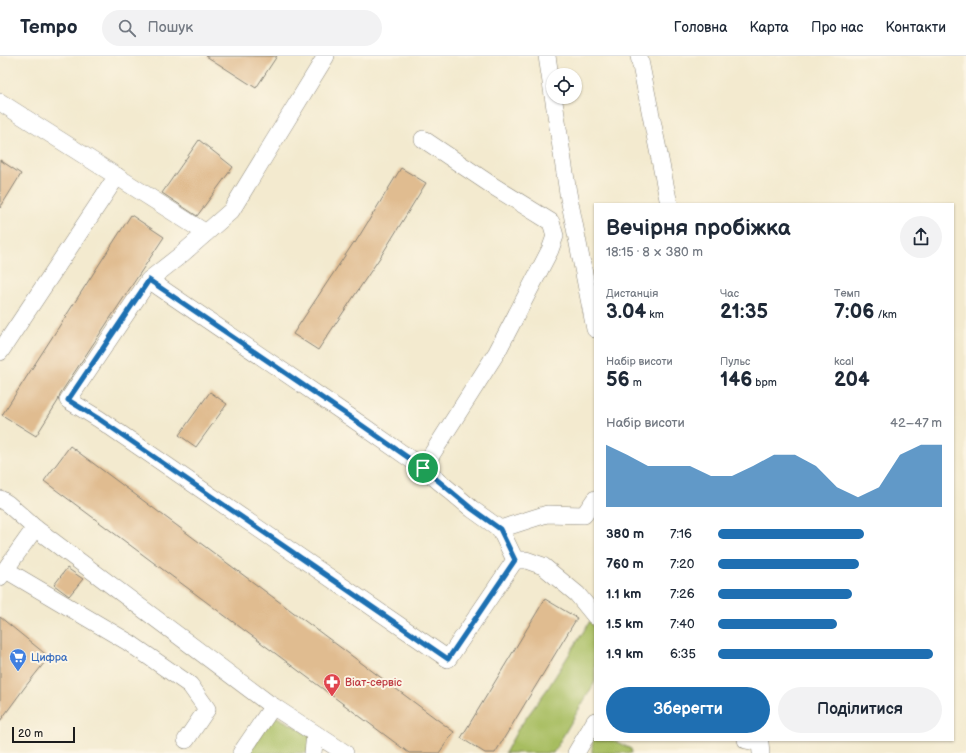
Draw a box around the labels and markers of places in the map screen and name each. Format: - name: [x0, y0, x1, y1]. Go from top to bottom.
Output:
- pin: [406, 451, 440, 485]
- supermarket icon: Цифра: [8, 647, 28, 672]
- place label: Цифра: [31, 651, 68, 664]
- pharmacy icon: Віат-сервіс: [322, 672, 342, 697]
- place label: Віат-сервіс: [345, 676, 403, 689]

